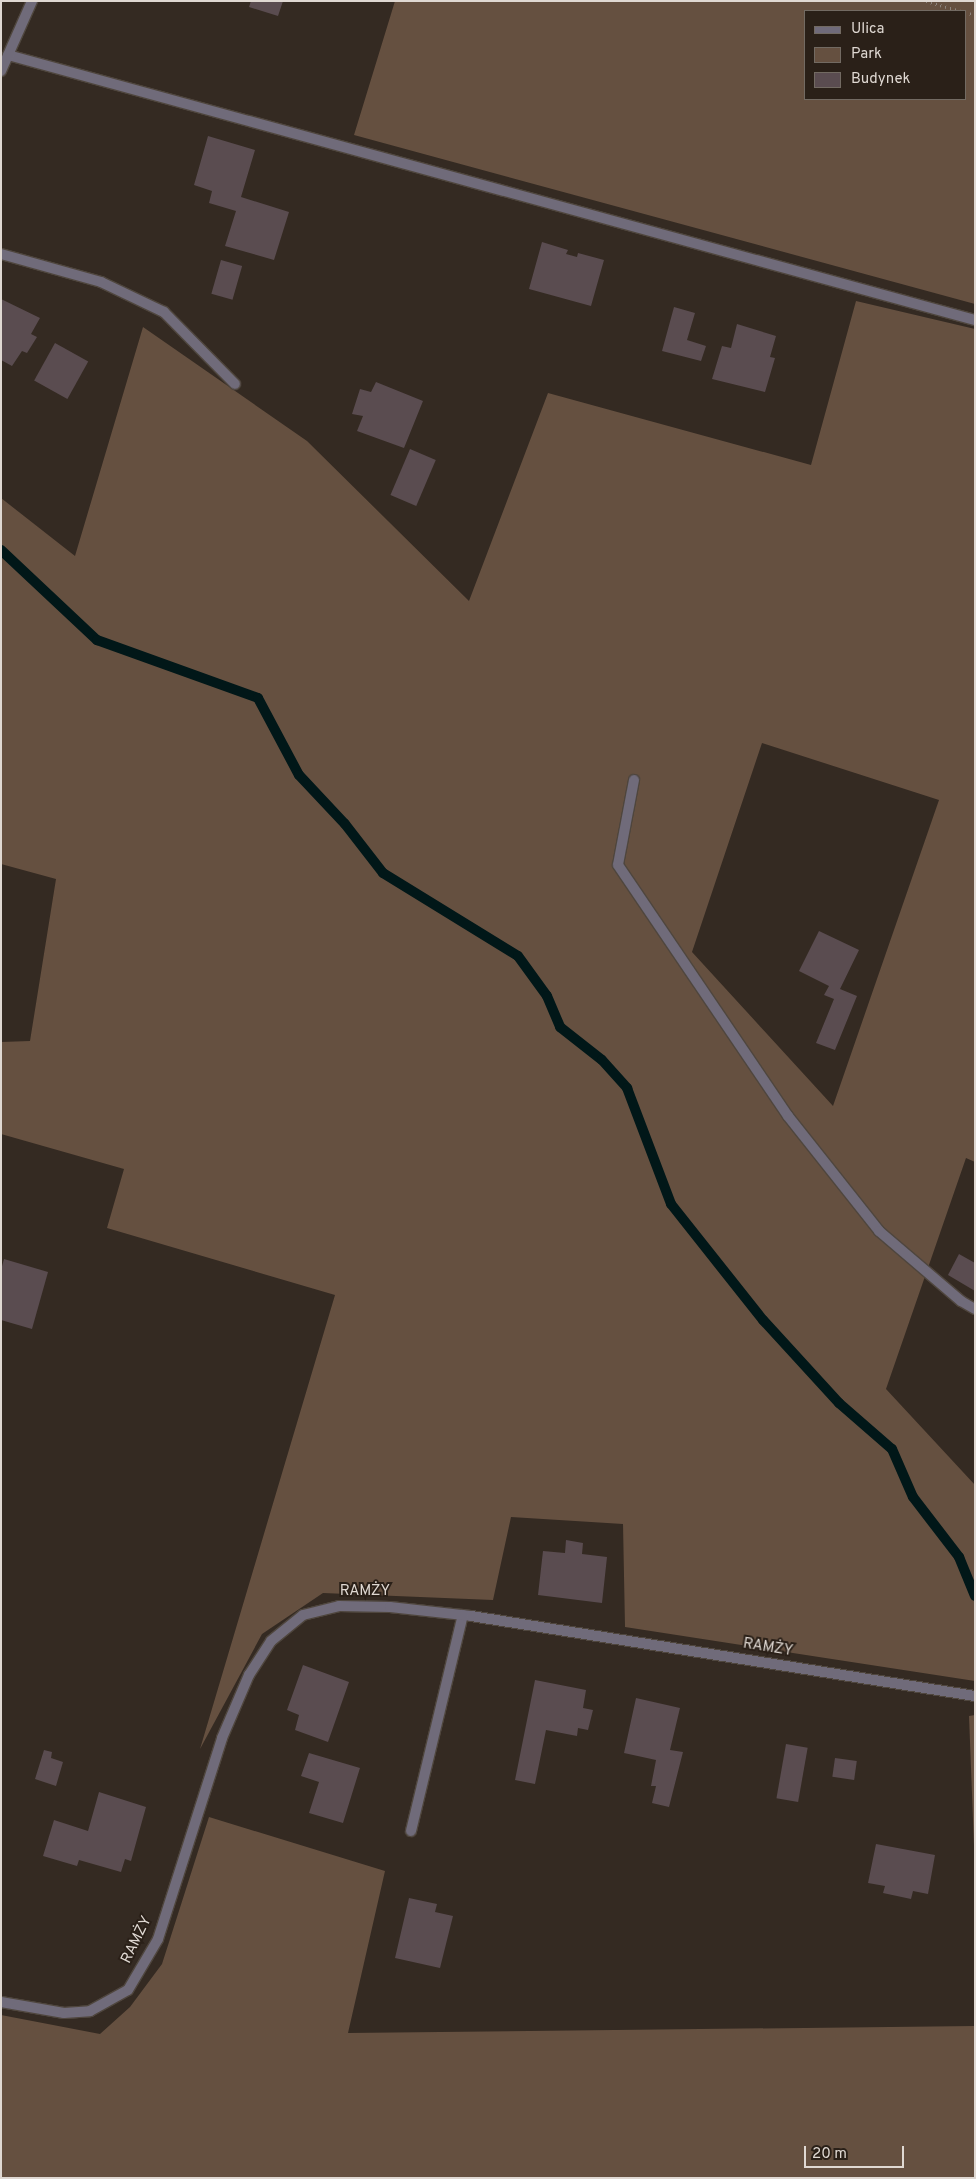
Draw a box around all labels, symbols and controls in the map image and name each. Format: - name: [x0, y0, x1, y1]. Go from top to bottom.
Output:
- legend: [804, 10, 966, 100]
- text: Ulica: [851, 20, 884, 39]
- text: Park: [851, 45, 882, 64]
- text: Budynek: [851, 70, 910, 89]
- street label: RAMŻY: [340, 1583, 390, 1601]
- street label: RAMŻY: [742, 1635, 794, 1661]
- street label: RAMŻY: [118, 1913, 156, 1967]
- scale bar: [806, 2136, 906, 2168]
- text: 20 m: [812, 2145, 847, 2164]

